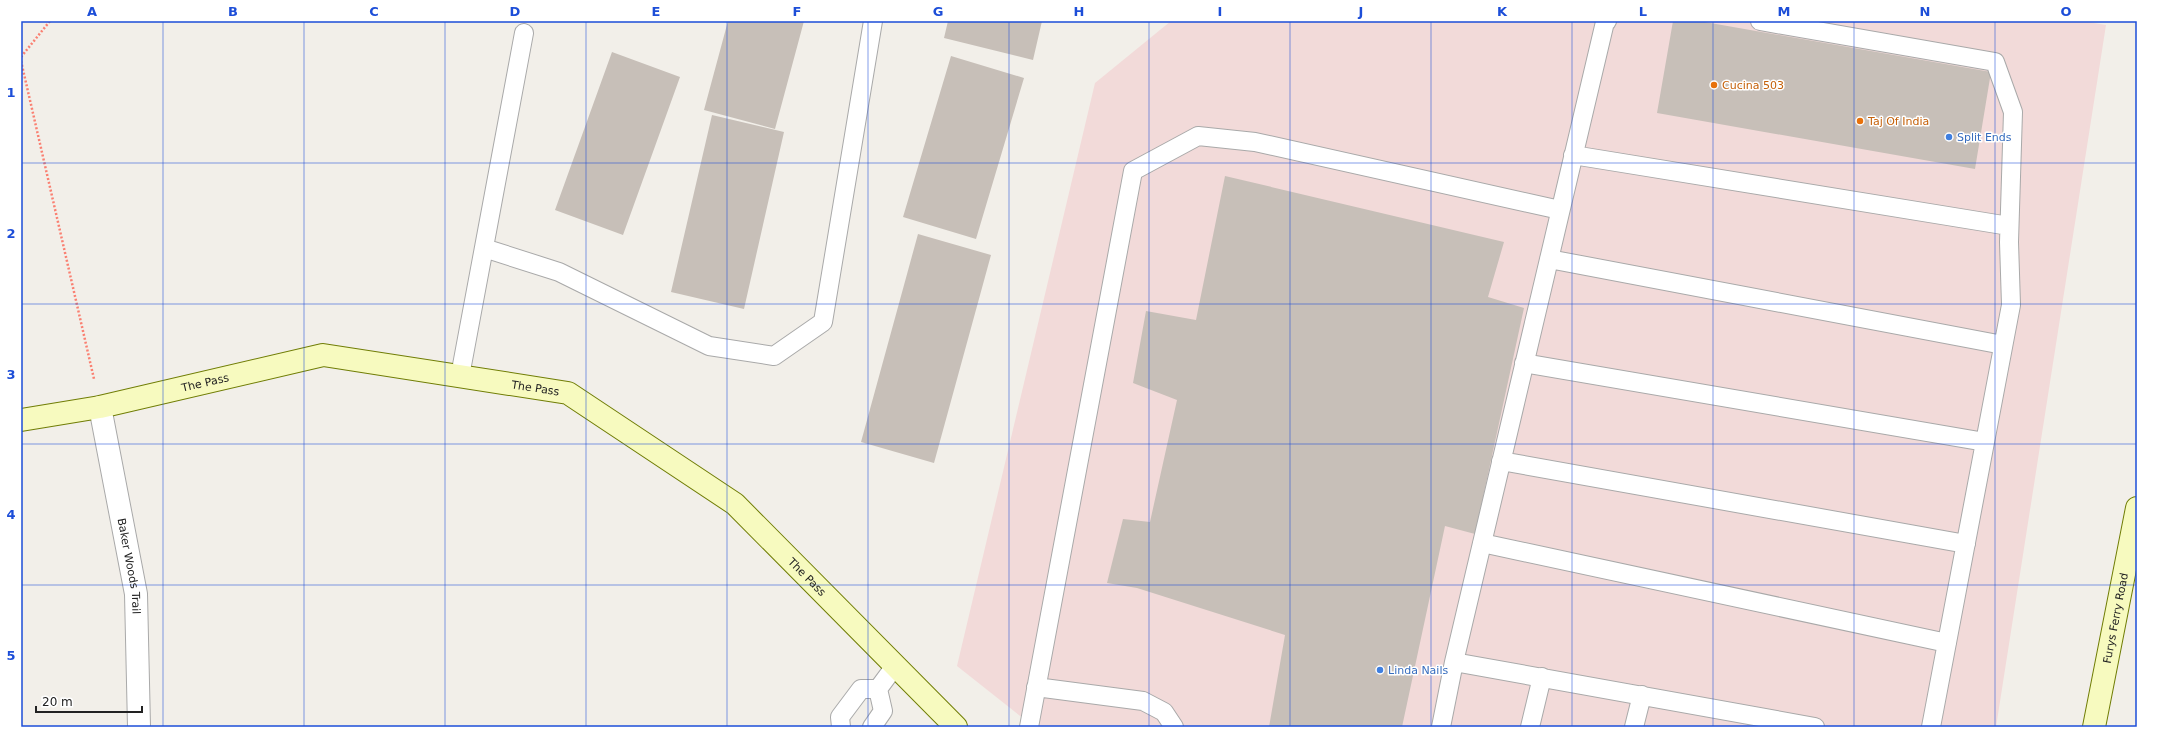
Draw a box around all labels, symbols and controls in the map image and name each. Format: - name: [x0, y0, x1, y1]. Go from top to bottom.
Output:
- text: A: [87, 4, 97, 19]
- text: B: [228, 4, 238, 19]
- text: C: [369, 4, 379, 19]
- text: D: [510, 4, 521, 19]
- text: E: [652, 4, 660, 19]
- text: F: [793, 4, 801, 19]
- text: G: [933, 4, 943, 19]
- text: H: [1074, 4, 1084, 19]
- text: I: [1218, 4, 1222, 19]
- text: J: [1358, 4, 1363, 19]
- text: K: [1497, 4, 1508, 19]
- text: L: [1639, 4, 1647, 19]
- text: M: [1778, 4, 1790, 19]
- text: N: [1920, 4, 1930, 19]
- text: O: [2060, 4, 2072, 19]
- place label: Cucina 503: [1722, 79, 1784, 92]
- marker: Cucina 503: [1709, 80, 1719, 90]
- text: 1: [6, 85, 16, 100]
- place label: Taj Of India: [1867, 115, 1929, 128]
- marker: Taj Of India: [1855, 116, 1865, 126]
- place label: Split Ends: [1957, 131, 2012, 144]
- marker: Split Ends: [1944, 132, 1954, 142]
- text: 2: [6, 226, 16, 241]
- text: 3: [6, 367, 16, 382]
- street label: The Pass: [179, 371, 231, 395]
- street label: The Pass: [509, 378, 560, 399]
- text: 4: [6, 507, 16, 522]
- street label: Baker Woods Trail: [115, 517, 142, 614]
- street label: The Pass: [784, 555, 829, 599]
- street label: Furys Ferry Road: [2101, 572, 2131, 665]
- text: 5: [6, 648, 16, 663]
- place label: Linda Nails: [1388, 664, 1448, 677]
- marker: Linda Nails: [1375, 665, 1385, 675]
- scale bar: [36, 688, 142, 714]
- text: 20 m: [42, 695, 73, 709]

